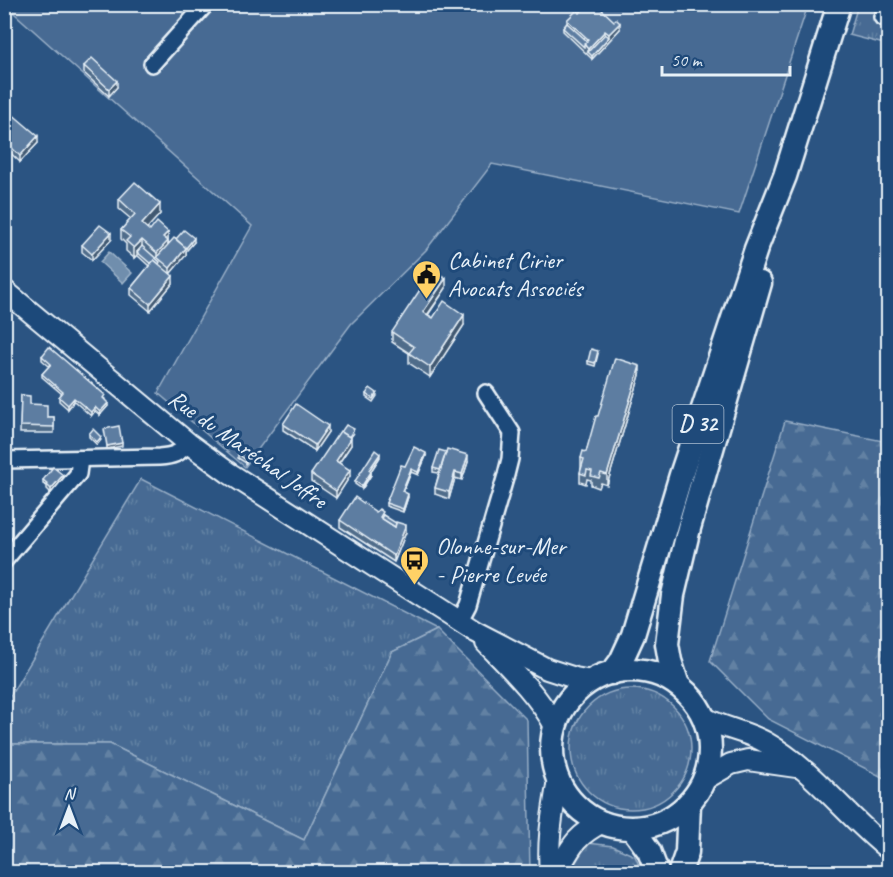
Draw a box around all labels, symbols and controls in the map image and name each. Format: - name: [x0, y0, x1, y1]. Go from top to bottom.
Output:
- scale bar: [662, 39, 790, 77]
- text: 50 m: [671, 49, 704, 71]
- place label: Cabinet Cirier Avocats Associés: [448, 245, 585, 303]
- public building icon: Cabinet Cirier Avocats Associés: [411, 258, 443, 300]
- street label: Rue du Maréchal Joffre: [163, 383, 335, 516]
- road number: D 32: [672, 405, 724, 443]
- place label: Olonne-sur-Mer - Pierre Levée: [436, 531, 568, 589]
- bus stop icon: Olonne-sur-Mer - Pierre Levée: [399, 544, 431, 586]
- north arrow: [39, 778, 99, 838]
- text: N: [64, 784, 77, 804]

